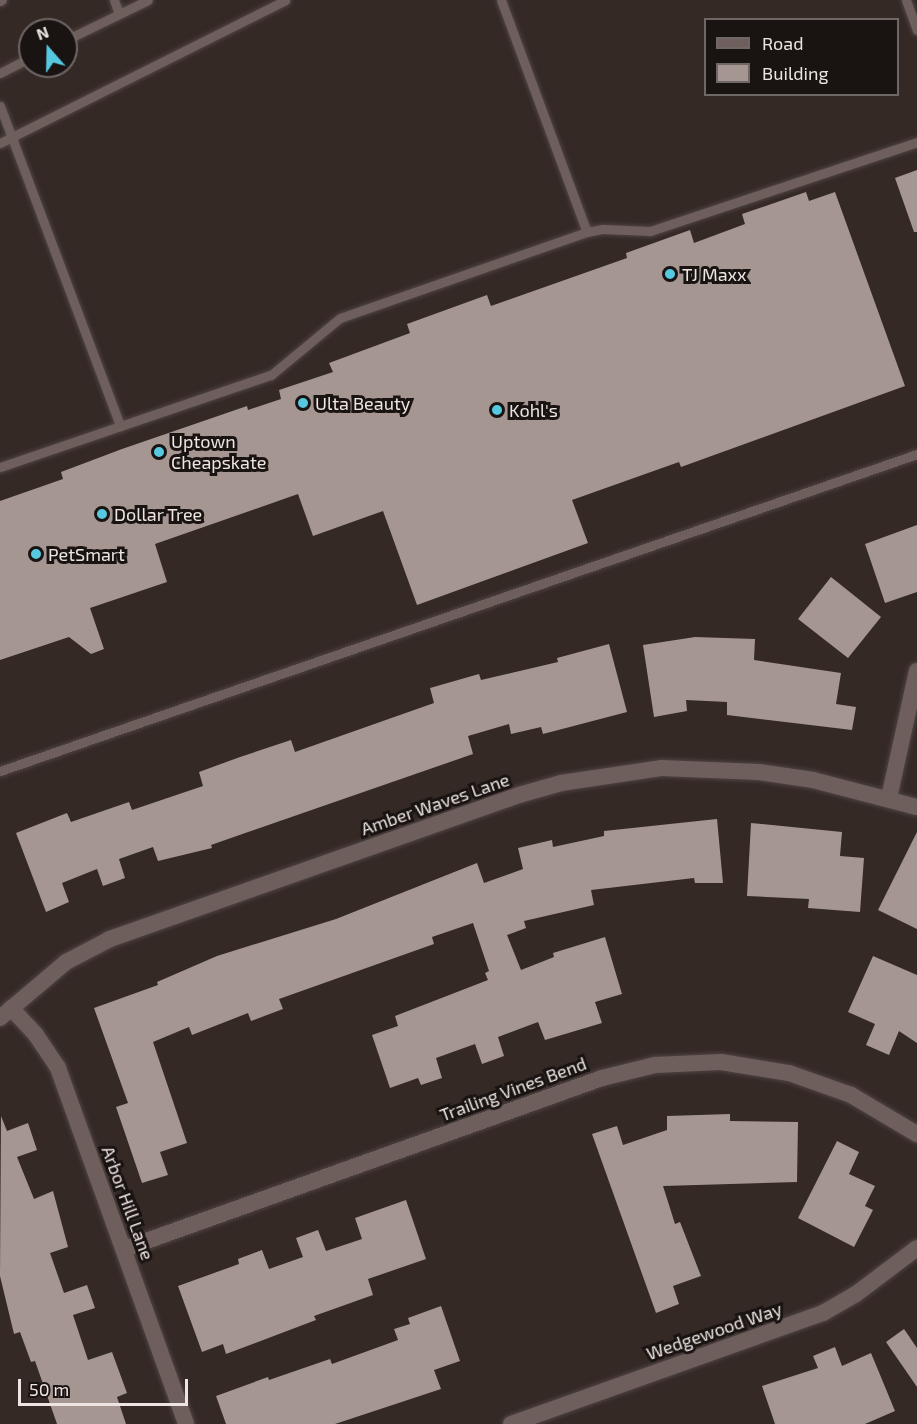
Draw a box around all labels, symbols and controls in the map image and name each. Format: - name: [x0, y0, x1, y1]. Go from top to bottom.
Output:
- north arrow: [18, 18, 78, 78]
- legend: [704, 18, 899, 96]
- text: N: [34, 22, 51, 43]
- text: Road: [762, 32, 803, 54]
- text: Building: [762, 62, 829, 84]
- place label: TJ Maxx: [682, 263, 747, 285]
- marker: TJ Maxx: [663, 267, 677, 281]
- place label: Ulta Beauty: [315, 392, 410, 414]
- marker: Ulta Beauty: [296, 396, 310, 410]
- place label: Kohl's: [509, 399, 558, 421]
- marker: Kohl's: [490, 403, 504, 417]
- place label: Uptown Cheapskate: [171, 431, 266, 474]
- marker: Uptown Cheapskate: [152, 445, 166, 459]
- place label: Dollar Tree: [114, 503, 203, 525]
- marker: Dollar Tree: [95, 507, 109, 521]
- place label: PetSmart: [48, 543, 125, 565]
- marker: PetSmart: [29, 547, 43, 561]
- street label: Amber Waves Lane: [358, 768, 512, 840]
- street label: Trailing Vines Bend: [436, 1052, 590, 1126]
- street label: Arbor Hill Lane: [97, 1143, 159, 1263]
- street label: Wedgewood Way: [643, 1298, 785, 1364]
- scale bar: [21, 1367, 190, 1405]
- text: 50 m: [29, 1378, 69, 1400]

